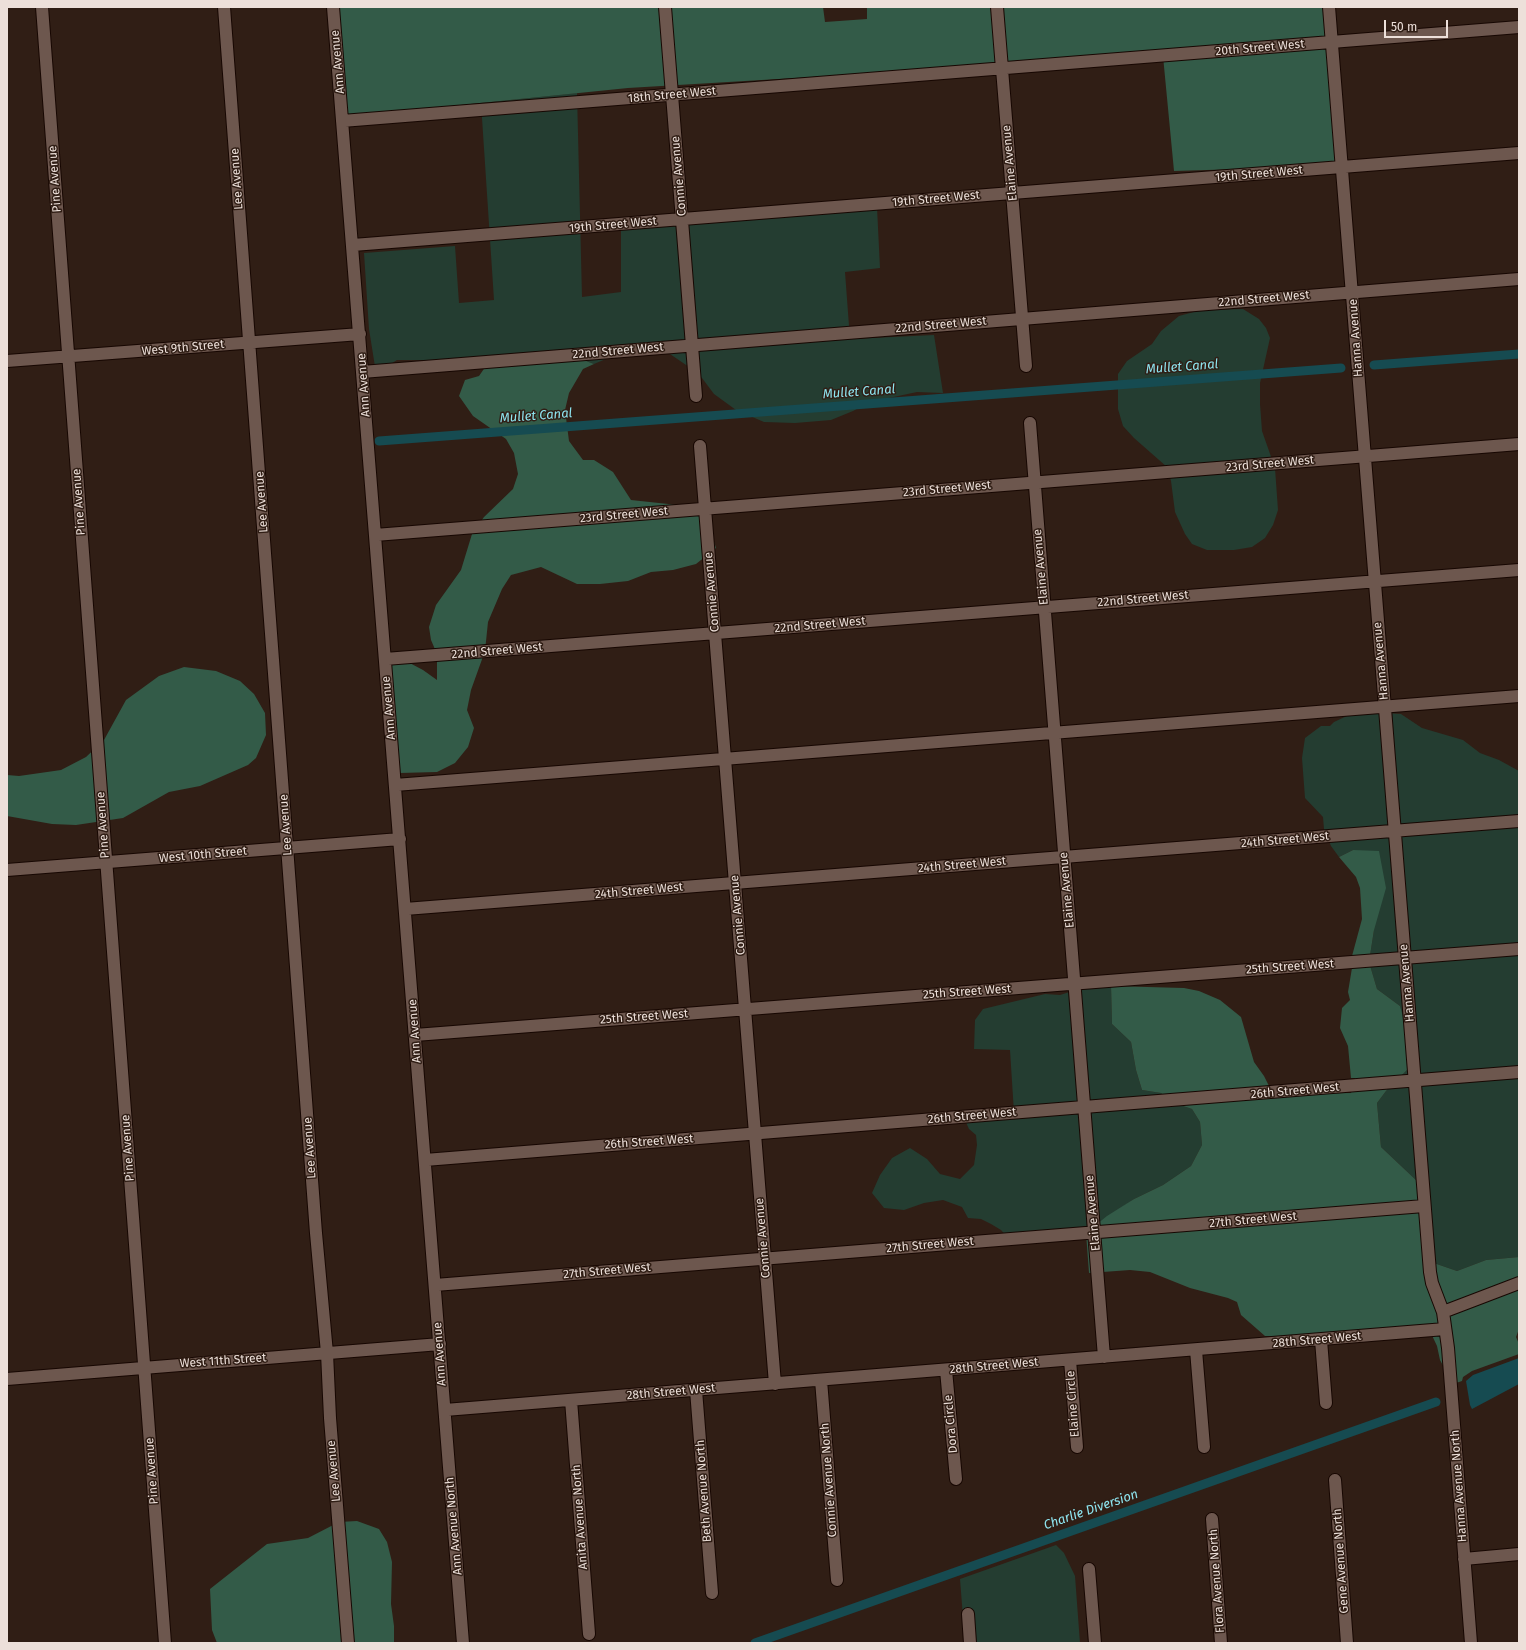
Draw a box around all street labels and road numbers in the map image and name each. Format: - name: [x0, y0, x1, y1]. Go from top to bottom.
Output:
- street label: Ann Avenue: [328, 30, 348, 94]
- street label: 20th Street West: [1215, 37, 1305, 59]
- street label: 18th Street West: [627, 84, 717, 106]
- street label: Elaine Avenue: [1000, 124, 1020, 202]
- street label: Connie Avenue: [668, 135, 690, 217]
- street label: Pine Avenue: [45, 145, 65, 213]
- street label: Lee Avenue: [228, 148, 246, 210]
- street label: 19th Street West: [1215, 163, 1303, 185]
- street label: 19th Street West: [892, 188, 980, 210]
- street label: 19th Street West: [569, 214, 657, 236]
- street label: 22nd Street West: [1218, 288, 1310, 310]
- street label: Hanna Avenue: [1346, 298, 1366, 378]
- street label: 22nd Street West: [895, 314, 987, 336]
- street label: West 9th Street: [141, 337, 225, 359]
- street label: 22nd Street West: [572, 340, 664, 362]
- street label: Ann Avenue: [355, 353, 373, 417]
- street label: 23rd Street West: [1225, 453, 1315, 475]
- street label: Pine Avenue: [69, 468, 89, 536]
- street label: Lee Avenue: [253, 471, 271, 533]
- street label: 23rd Street West: [902, 478, 992, 500]
- street label: 23rd Street West: [579, 504, 669, 526]
- street label: Elaine Avenue: [1031, 528, 1051, 606]
- street label: Connie Avenue: [701, 551, 723, 633]
- street label: 22nd Street West: [1097, 588, 1189, 610]
- street label: 22nd Street West: [774, 614, 866, 636]
- street label: Hanna Avenue: [1370, 621, 1392, 701]
- street label: 22nd Street West: [451, 640, 543, 662]
- street label: Ann Avenue: [379, 676, 399, 740]
- street label: Pine Avenue: [93, 791, 113, 859]
- street label: Lee Avenue: [277, 794, 295, 856]
- street label: 24th Street West: [1240, 829, 1330, 851]
- street label: West 10th Street: [158, 844, 248, 866]
- street label: Elaine Avenue: [1057, 851, 1077, 929]
- street label: 24th Street West: [917, 854, 1007, 876]
- street label: Connie Avenue: [727, 874, 749, 956]
- street label: 24th Street West: [594, 880, 684, 902]
- street label: Hanna Avenue: [1396, 943, 1418, 1023]
- street label: 25th Street West: [1245, 957, 1335, 977]
- street label: 25th Street West: [922, 982, 1012, 1002]
- street label: Ann Avenue: [406, 999, 424, 1063]
- street label: 25th Street West: [599, 1007, 689, 1027]
- street label: 26th Street West: [1250, 1080, 1340, 1102]
- street label: 26th Street West: [927, 1105, 1017, 1127]
- street label: Pine Avenue: [118, 1114, 138, 1182]
- street label: Lee Avenue: [301, 1117, 319, 1179]
- street label: 26th Street West: [604, 1132, 694, 1152]
- street label: Elaine Avenue: [1083, 1174, 1103, 1252]
- street label: Connie Avenue: [752, 1197, 774, 1279]
- street label: 27th Street West: [1209, 1209, 1297, 1231]
- street label: 27th Street West: [886, 1234, 974, 1256]
- street label: 27th Street West: [563, 1260, 651, 1282]
- street label: Ann Avenue: [431, 1322, 449, 1386]
- street label: 28th Street West: [1272, 1329, 1362, 1351]
- street label: West 11th Street: [179, 1351, 267, 1371]
- street label: 28th Street West: [949, 1355, 1039, 1377]
- street label: Elaine Circle: [1063, 1370, 1083, 1438]
- street label: 28th Street West: [626, 1381, 716, 1403]
- street label: Dora Circle: [941, 1394, 961, 1454]
- street label: Connie Avenue North: [818, 1422, 840, 1538]
- street label: Hanna Avenue North: [1448, 1429, 1470, 1543]
- street label: Pine Avenue: [142, 1437, 162, 1505]
- street label: Beth Avenue North: [693, 1439, 715, 1543]
- street label: Lee Avenue: [324, 1440, 344, 1502]
- street label: Anita Avenue North: [569, 1464, 591, 1570]
- street label: Ann Avenue North: [443, 1476, 465, 1576]
- street label: Gene Avenue North: [1330, 1508, 1352, 1614]
- street label: Flora Avenue North: [1206, 1528, 1228, 1634]

